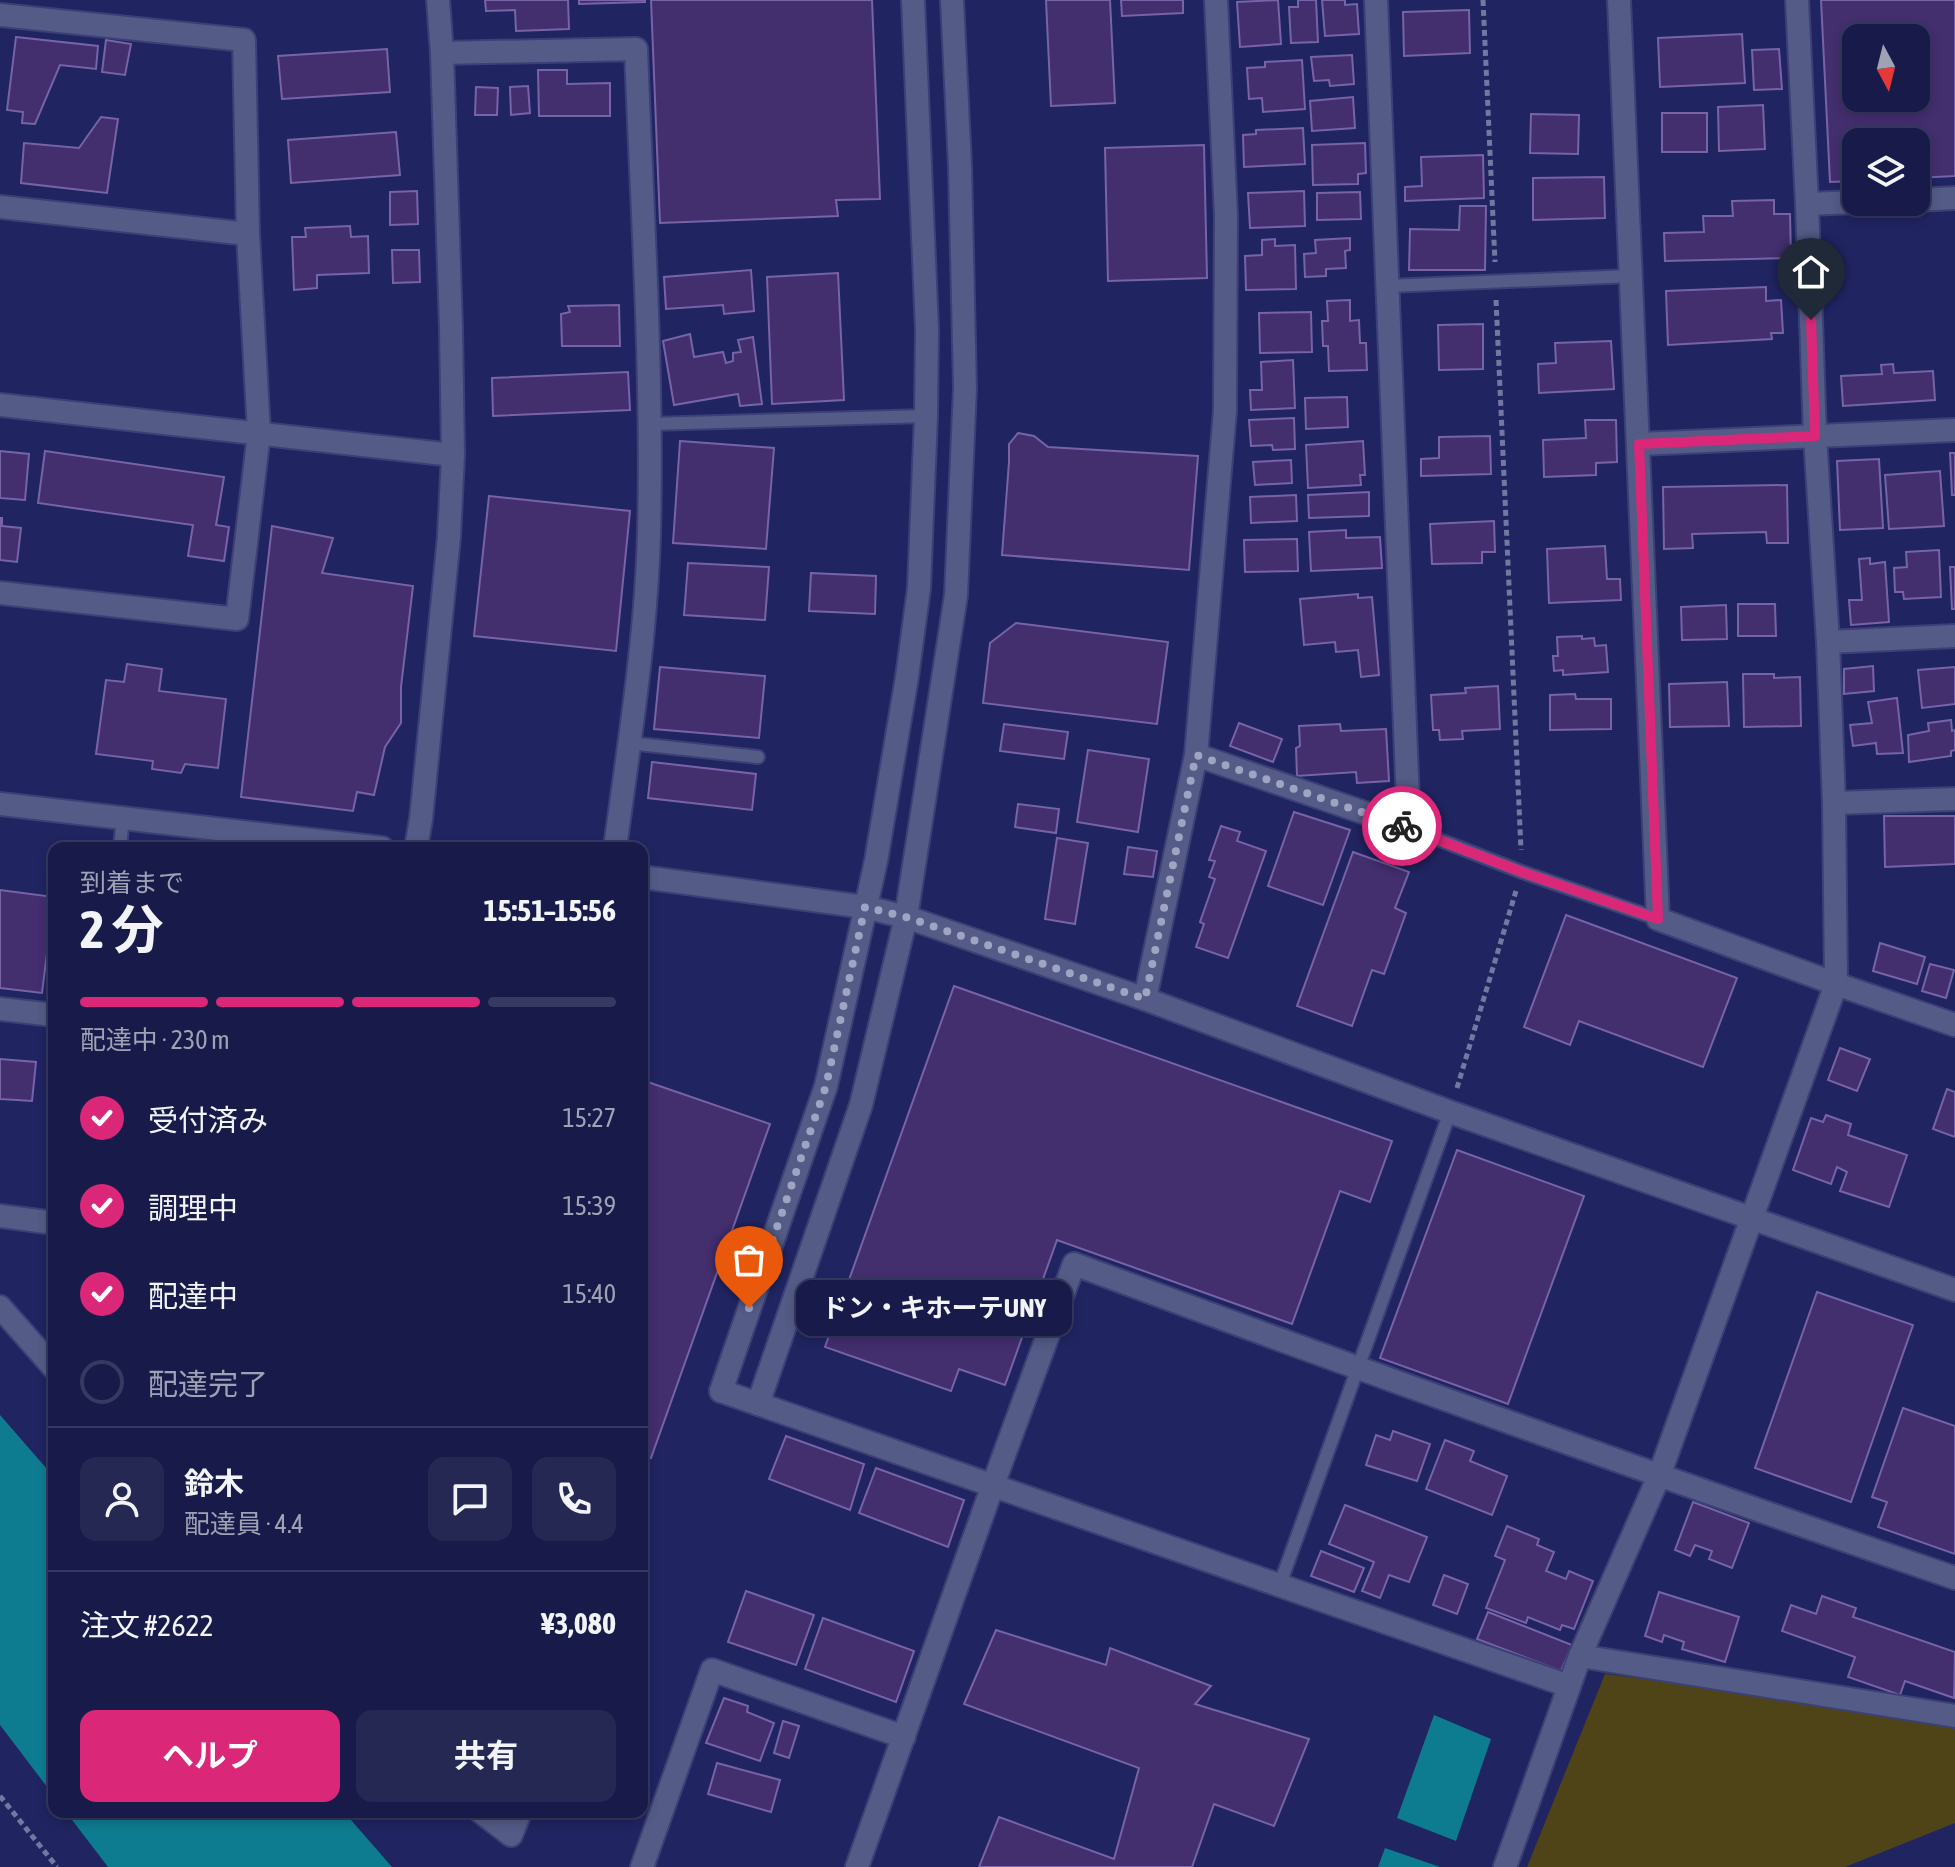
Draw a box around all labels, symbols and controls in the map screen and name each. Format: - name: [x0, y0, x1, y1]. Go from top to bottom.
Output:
- north arrow: [1842, 24, 1930, 112]
- map controls: [1842, 24, 1930, 216]
- button: layers: [1842, 128, 1930, 216]
- pin: [1777, 238, 1845, 320]
- icon: home: [1789, 250, 1833, 294]
- courier: [1362, 786, 1442, 866]
- icon: bike: [1380, 804, 1424, 848]
- text: 到着まで: [80, 868, 184, 898]
- text: 15:51–15:56: [484, 893, 616, 927]
- text: 2 分: [80, 899, 164, 959]
- text: 配達中 · 230 m: [80, 1025, 230, 1055]
- icon: check: [80, 1096, 124, 1140]
- text: 受付済み: [148, 1103, 268, 1137]
- text: 15:27: [562, 1103, 616, 1133]
- icon: check: [80, 1184, 124, 1228]
- text: 調理中: [148, 1191, 238, 1225]
- text: 15:39: [562, 1191, 616, 1221]
- pin: [715, 1226, 783, 1308]
- icon: bag: [727, 1238, 771, 1282]
- icon: check: [80, 1272, 124, 1316]
- text: 配達中: [148, 1279, 238, 1313]
- text: 15:40: [562, 1279, 616, 1309]
- callout: ドン・キホーテUNY: [797, 1280, 1073, 1336]
- text: ドン・キホーテUNY: [822, 1293, 1046, 1323]
- text: 配達完了: [148, 1367, 268, 1401]
- button: person: [80, 1457, 164, 1541]
- button: chat: [428, 1457, 512, 1541]
- button: phone: [532, 1457, 616, 1541]
- text: 鈴木: [184, 1466, 244, 1500]
- text: 配達員 · 4.4: [184, 1509, 304, 1539]
- text: ¥3,080: [541, 1606, 616, 1640]
- text: 注文 #2622: [80, 1608, 214, 1642]
- button: ヘルプ: [80, 1710, 340, 1802]
- button: 共有: [356, 1710, 616, 1802]

